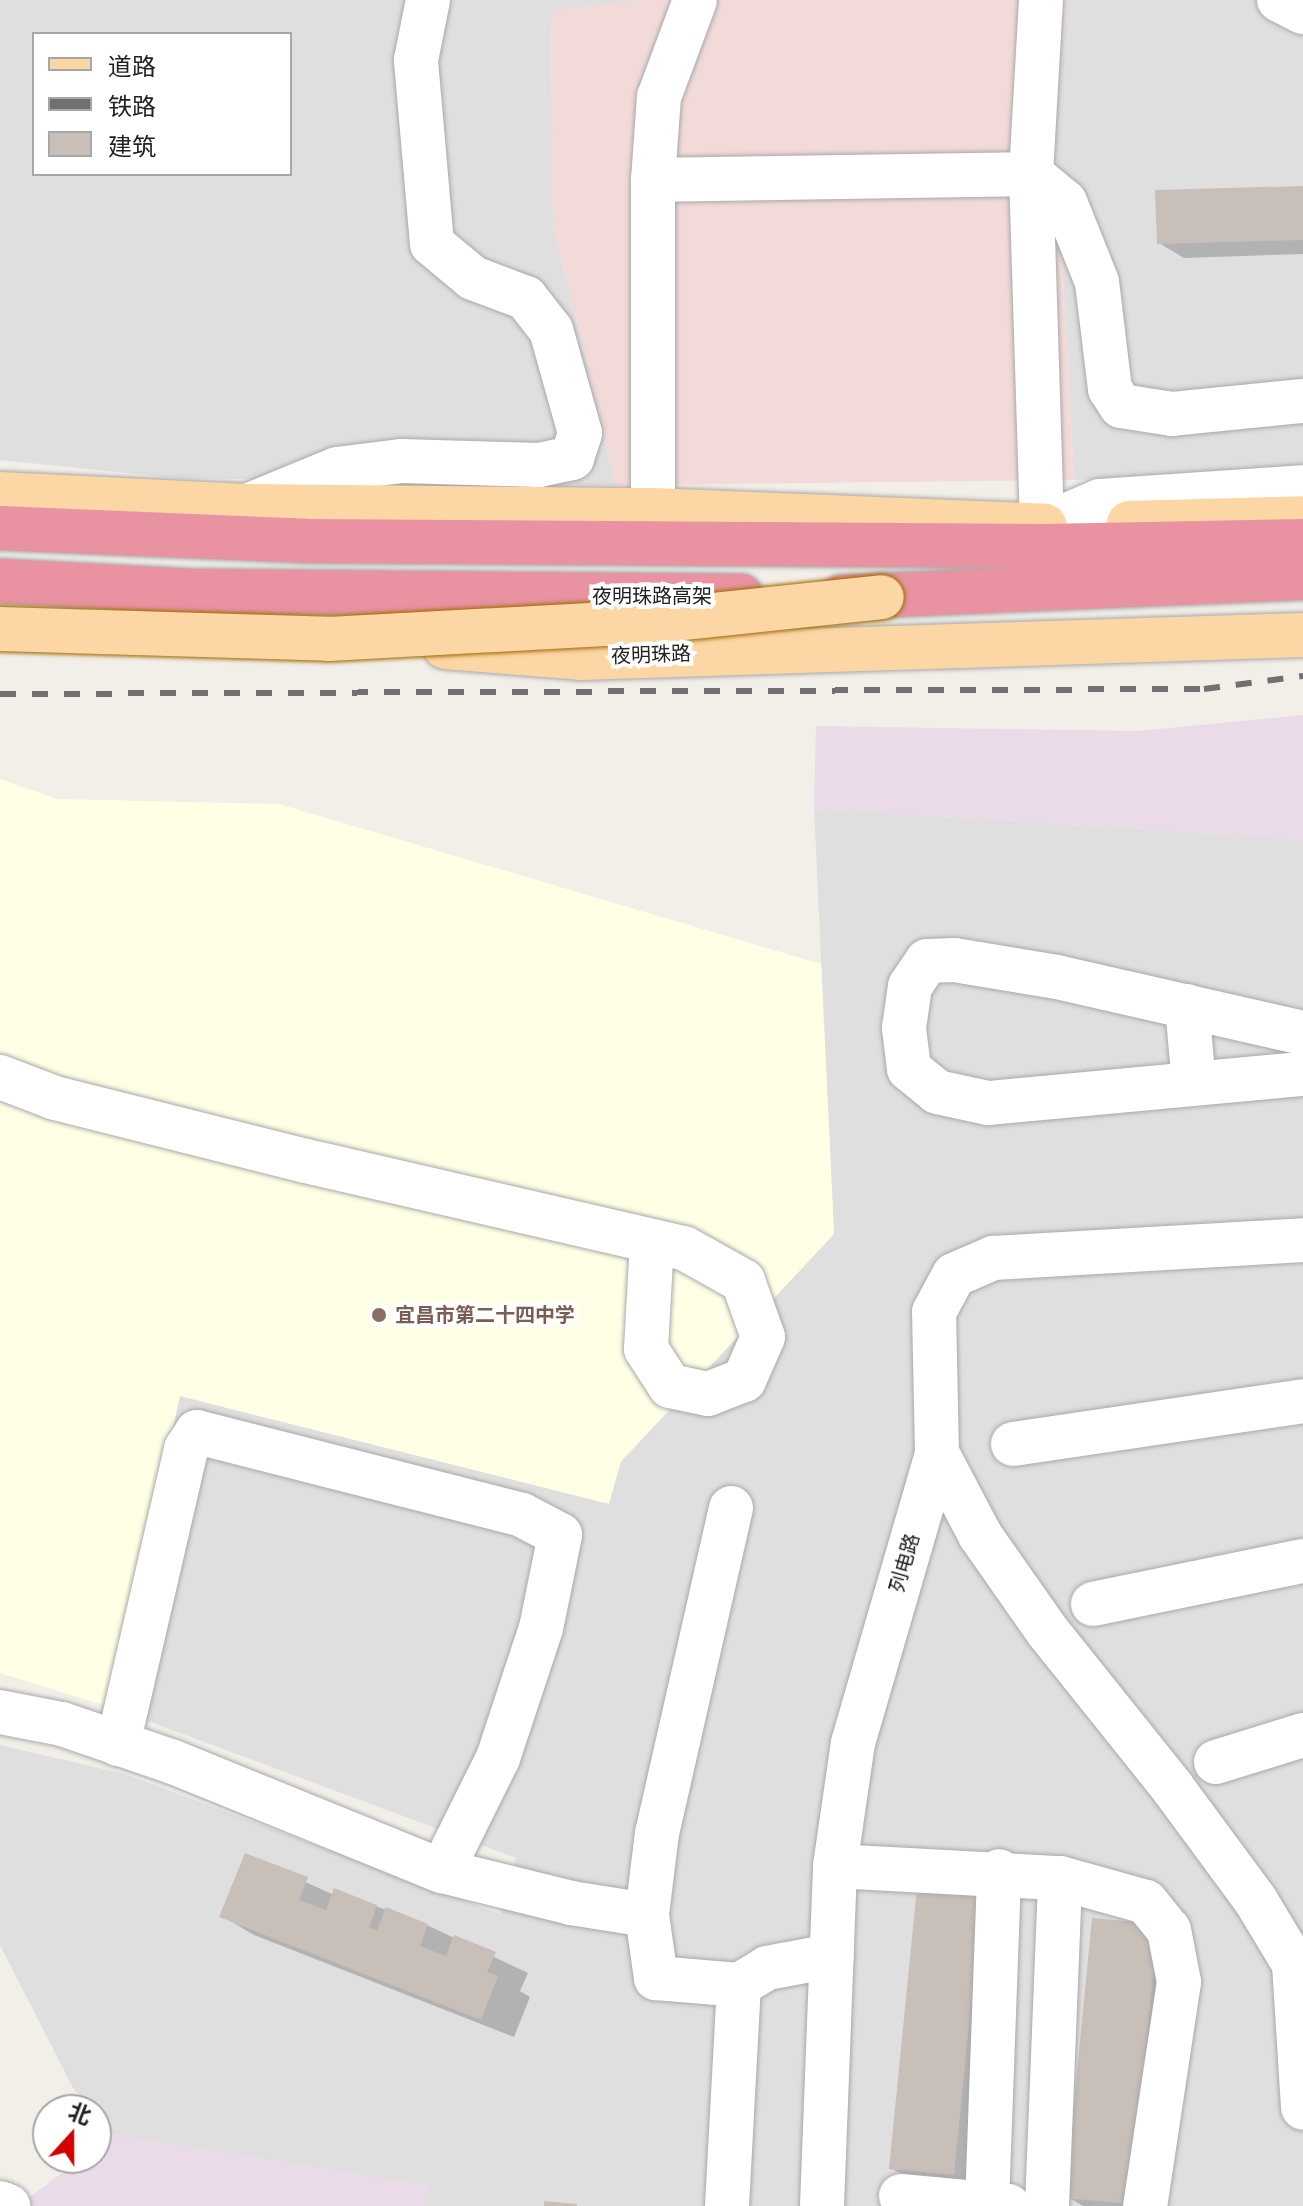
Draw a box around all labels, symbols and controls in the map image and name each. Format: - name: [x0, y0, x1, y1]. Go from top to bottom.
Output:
- legend: [32, 32, 292, 176]
- text: 道路: [108, 52, 156, 80]
- text: 铁路: [108, 92, 156, 120]
- text: 建筑: [108, 132, 156, 160]
- street label: 夜明珠路高架: [592, 584, 712, 608]
- street label: 夜明珠路: [611, 642, 691, 668]
- place label: 宜昌市第二十四中学: [395, 1303, 575, 1327]
- marker: 宜昌市第二十四中学: [370, 1306, 388, 1324]
- street label: 列电路: [885, 1531, 925, 1595]
- north arrow: [32, 2094, 112, 2174]
- text: 北: [65, 2097, 95, 2130]

